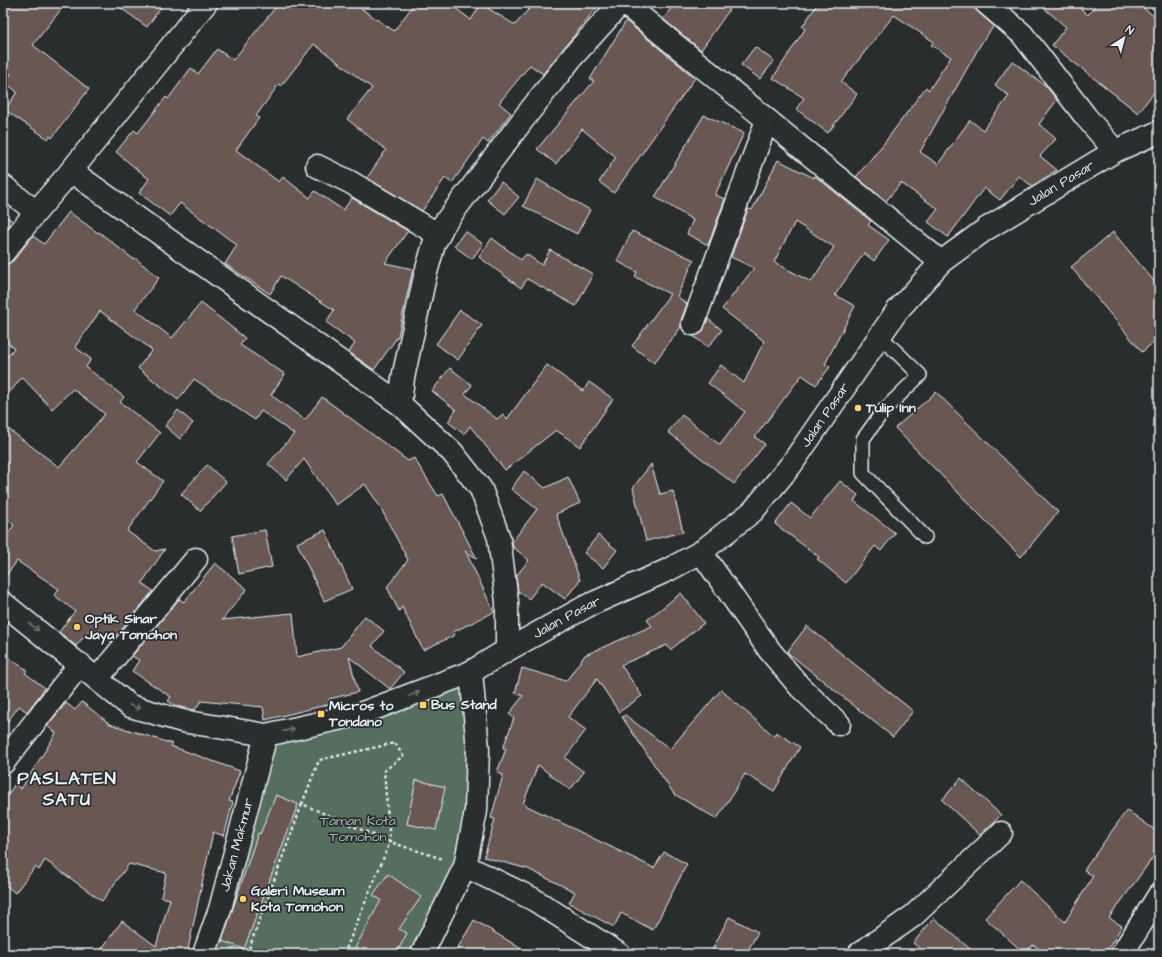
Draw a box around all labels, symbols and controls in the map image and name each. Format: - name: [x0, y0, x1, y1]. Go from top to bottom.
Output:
- north arrow: [1104, 18, 1144, 58]
- text: N: [1122, 22, 1137, 38]
- street label: Jalan Pasar: [1024, 156, 1099, 211]
- street label: Jalan Pasar: [796, 379, 855, 451]
- place label: Tulip Inn: [865, 398, 916, 418]
- marker: Tulip Inn: [853, 403, 863, 413]
- street label: Jalan Pasar: [529, 591, 604, 644]
- place label: Optik Sinar Jaya Tomohon: [84, 609, 177, 645]
- marker: Optik Sinar Jaya Tomohon: [72, 622, 82, 632]
- one-way arrow: [28, 623, 39, 632]
- one-way arrow: [407, 689, 419, 697]
- place label: Bus Stand: [431, 695, 497, 715]
- place label: Micros to Tondano: [328, 696, 393, 732]
- marker: Bus Stand: [418, 700, 428, 710]
- one-way arrow: [129, 704, 141, 712]
- marker: Micros to Tondano: [316, 709, 326, 719]
- one-way arrow: [283, 726, 296, 734]
- district label: PASLATEN SATU: [17, 766, 117, 812]
- street label: Jakan Makmur: [215, 796, 259, 894]
- park label: Taman Kota Tomohon: [320, 811, 396, 847]
- place label: Galeri Museum Kota Tomohon: [251, 881, 345, 917]
- marker: Galeri Museum Kota Tomohon: [238, 894, 248, 904]

